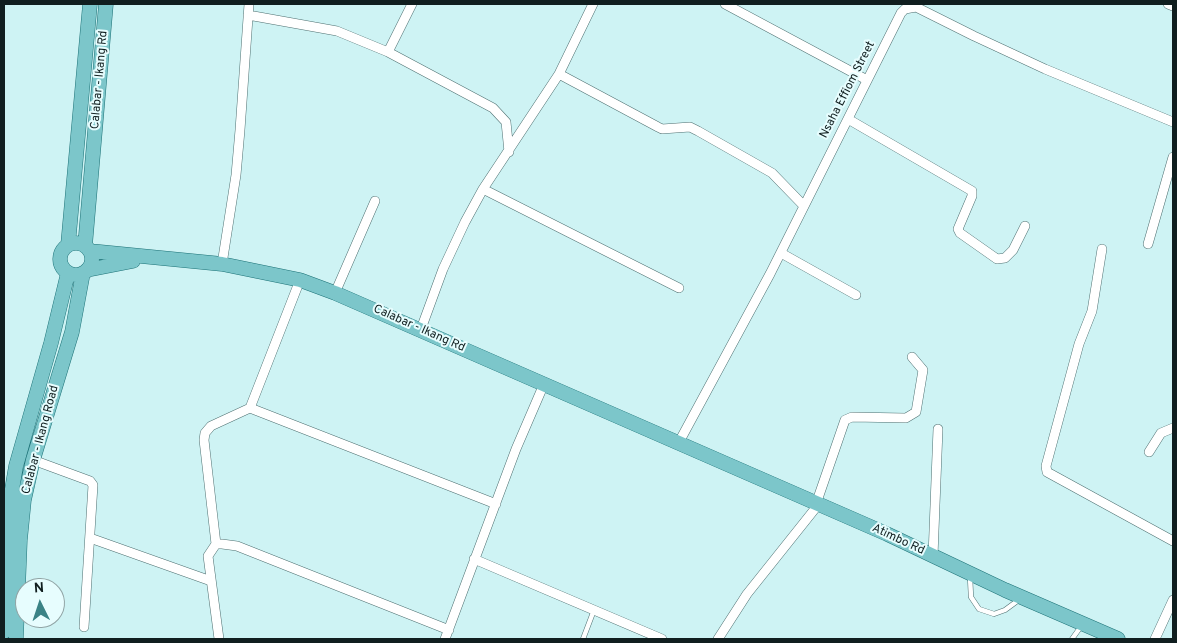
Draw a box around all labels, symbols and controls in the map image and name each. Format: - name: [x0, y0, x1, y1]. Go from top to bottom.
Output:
- street label: Calabar - Ikang Rd: [89, 30, 111, 130]
- street label: Nsaha Effiom Street: [817, 39, 879, 141]
- street label: Calabar - Ikang Rd: [371, 302, 467, 356]
- street label: Calabar - Ikang Road: [20, 384, 62, 496]
- street label: Atimbo Rd: [869, 522, 927, 558]
- north arrow: [15, 578, 65, 628]
- text: N: [33, 580, 45, 597]

